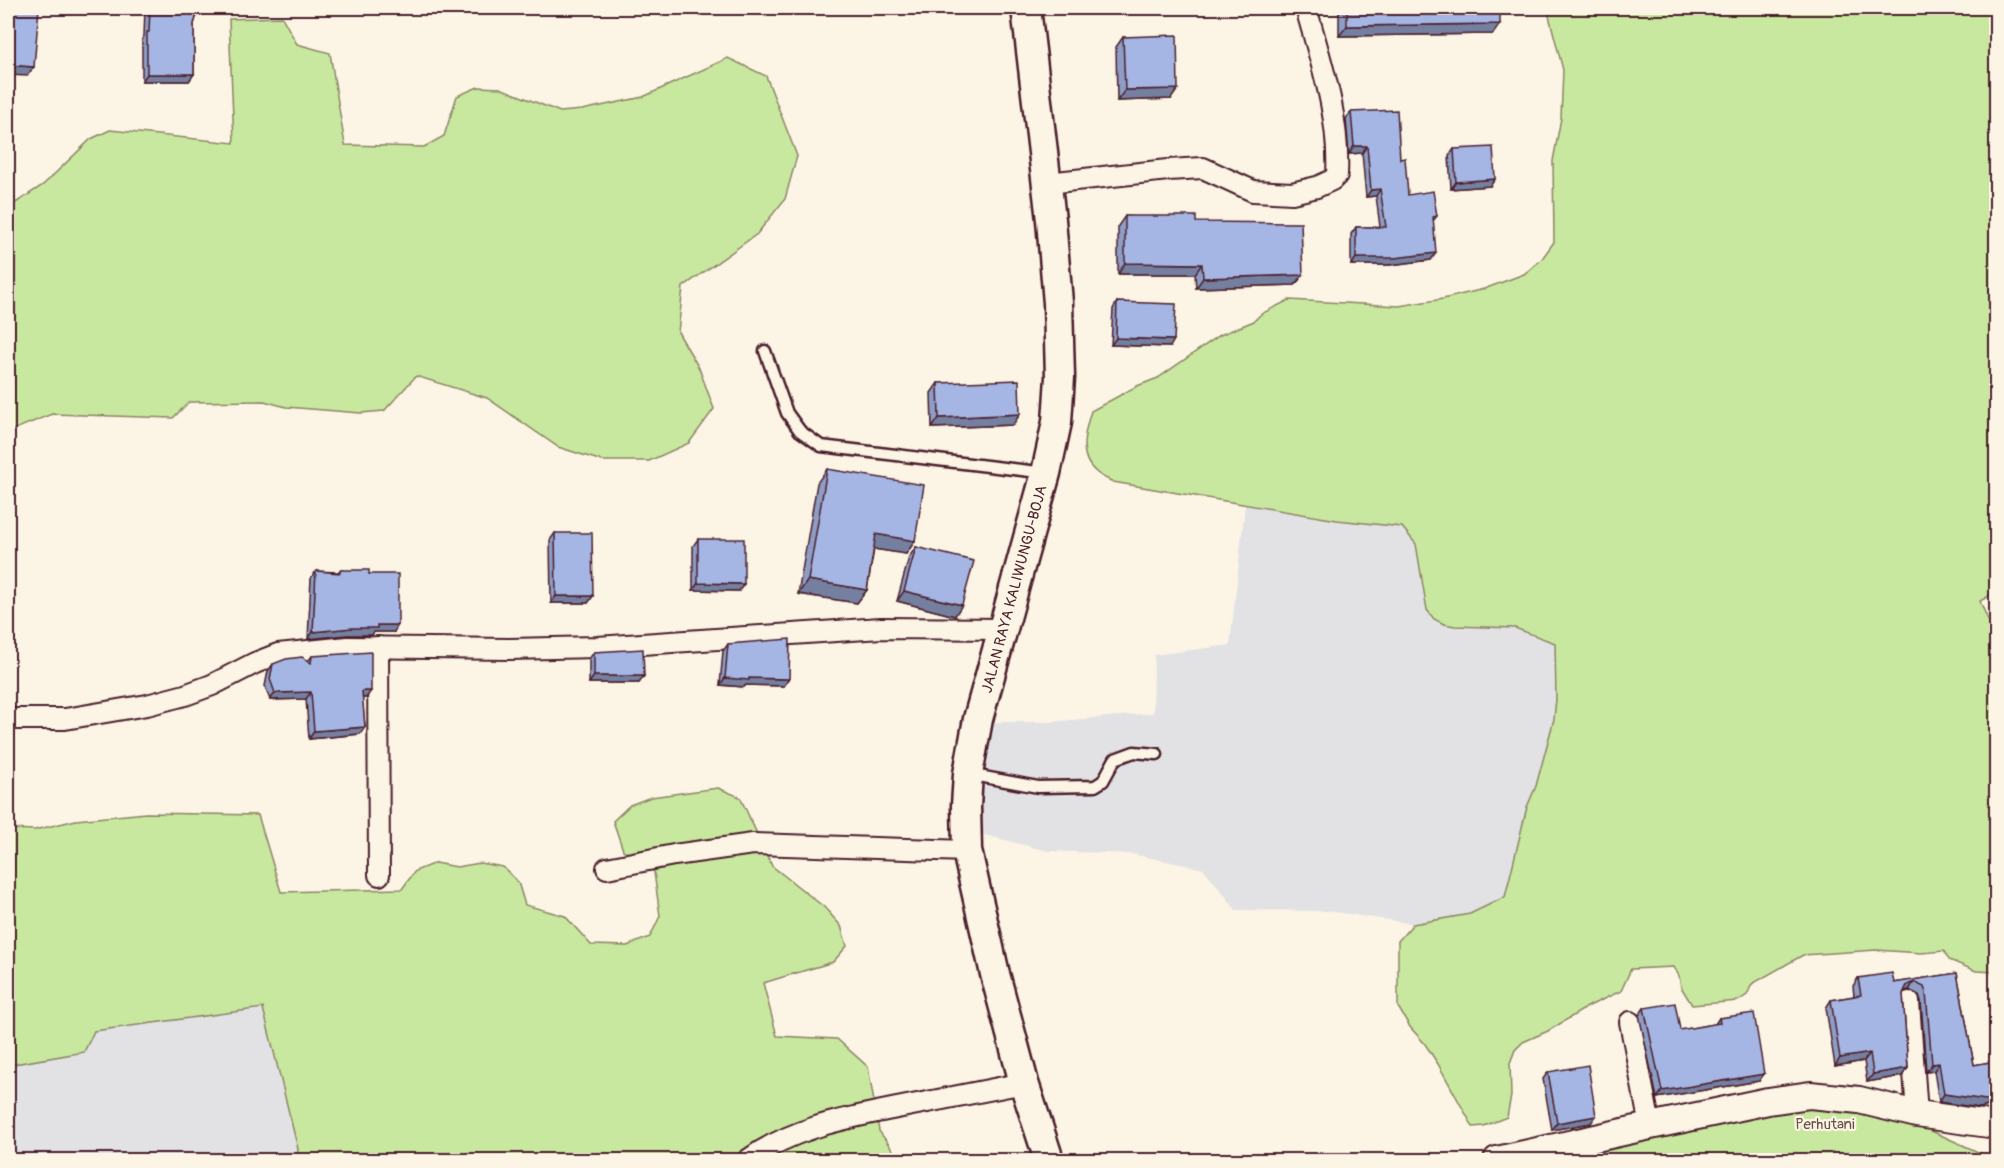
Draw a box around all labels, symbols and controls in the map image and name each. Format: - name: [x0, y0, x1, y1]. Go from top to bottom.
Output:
- street label: JALAN RAYA KALIWUNGU-BOJA: [978, 483, 1051, 695]
- park label: Perhutani: [1795, 1115, 1855, 1134]

